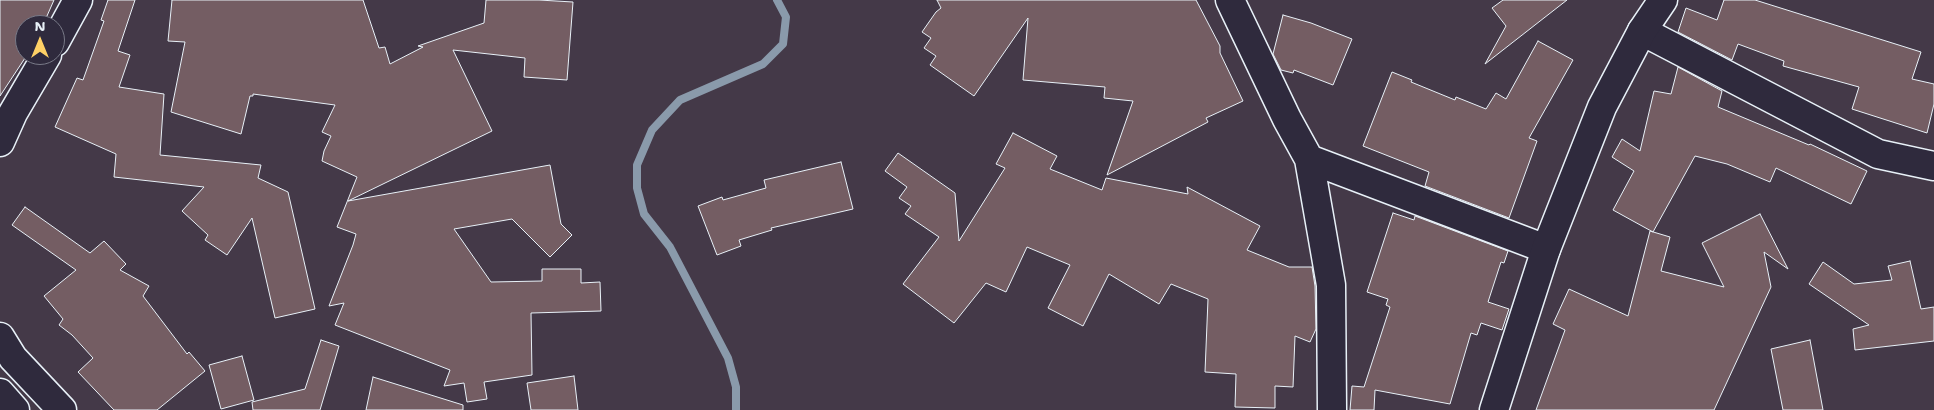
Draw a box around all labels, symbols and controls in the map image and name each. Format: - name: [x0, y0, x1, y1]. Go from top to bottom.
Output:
- north arrow: [15, 15, 65, 65]
- text: N: [34, 17, 46, 35]

